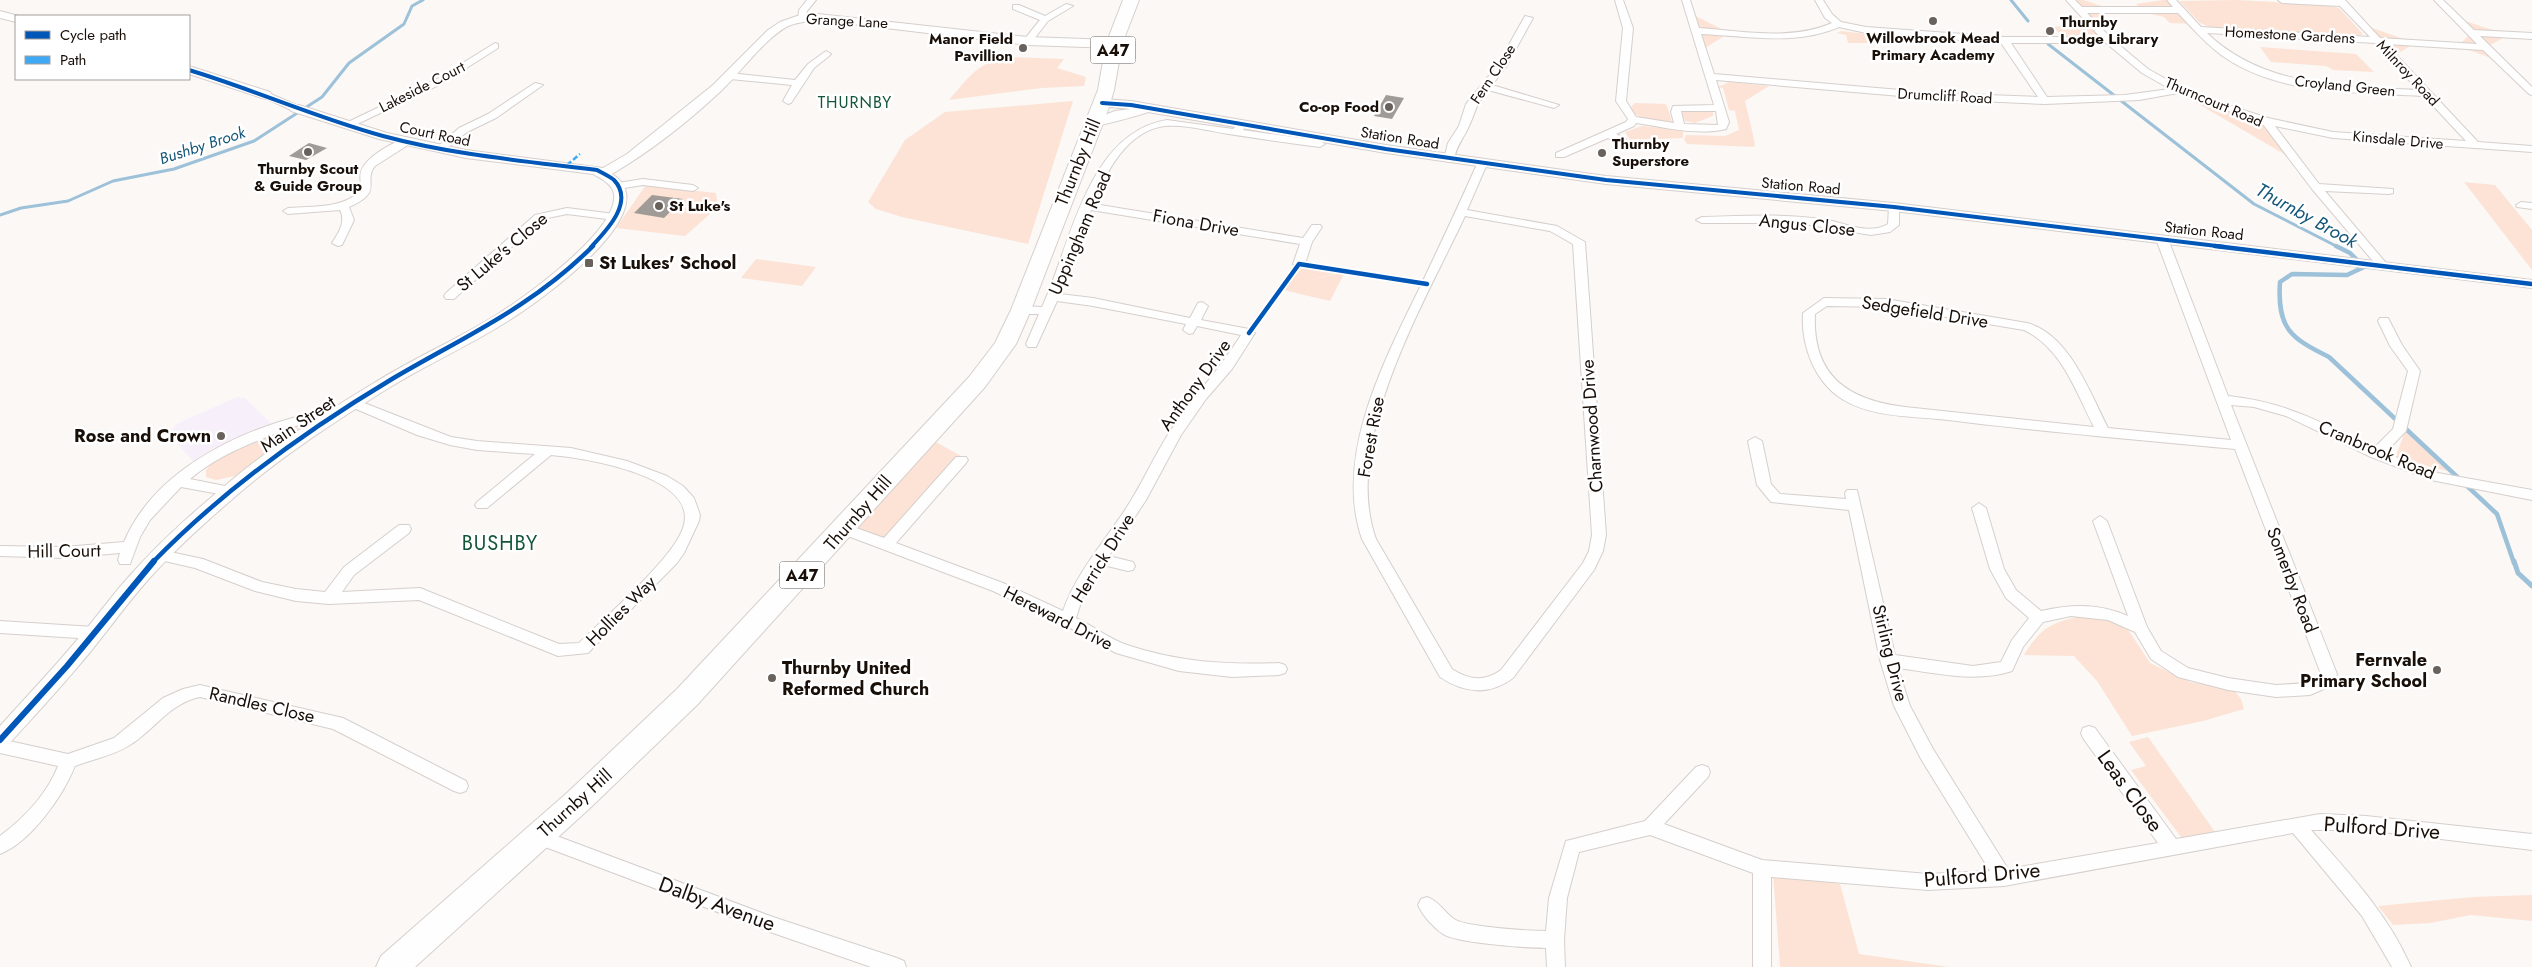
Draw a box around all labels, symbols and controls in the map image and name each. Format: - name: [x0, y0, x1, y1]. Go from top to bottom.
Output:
- street label: Grange Lane: [805, 8, 889, 34]
- place label: Thurnby Lodge Library: [2060, 11, 2158, 50]
- legend: [15, 15, 190, 80]
- marker: Willowbrook Mead Primary Academy: [1927, 15, 1939, 27]
- street label: Homestone Gardens: [2224, 21, 2356, 49]
- text: Cycle path: [60, 24, 127, 46]
- marker: Thurnby Lodge Library: [2044, 25, 2056, 37]
- place label: Willowbrook Mead Primary Academy: [1866, 27, 2000, 66]
- place label: Manor Field Pavillion: [929, 28, 1013, 67]
- street label: Milnroy Road: [2371, 35, 2445, 111]
- road number: A47: [1090, 36, 1136, 64]
- street label: Fern Close: [1465, 39, 1521, 108]
- marker: Manor Field Pavillion: [1017, 42, 1029, 54]
- text: Path: [60, 49, 86, 71]
- street label: Lakeside Court: [375, 56, 469, 118]
- street label: Croyland Green: [2294, 70, 2396, 102]
- street label: Thurncourt Road: [2162, 71, 2266, 133]
- street label: Drumcliff Road: [1897, 83, 1993, 109]
- district label: THURNBY: [818, 91, 892, 114]
- place label: Co-op Food: [1299, 96, 1379, 118]
- marker: Co-op Food: [1383, 101, 1395, 113]
- street label: Thurnby Hill: [1049, 114, 1107, 210]
- street label: Court Road: [398, 116, 472, 152]
- water label: Bushby Brook: [156, 120, 249, 170]
- street label: Station Road: [1359, 121, 1441, 155]
- street label: Kinsdale Drive: [2352, 125, 2445, 155]
- place label: Thurnby Superstore: [1612, 133, 1689, 172]
- marker: Thurnby Scout & Guide Group: [302, 146, 314, 158]
- marker: Thurnby Superstore: [1596, 147, 1608, 159]
- place label: Thurnby Scout & Guide Group: [254, 158, 362, 197]
- street label: Uppingham Road: [1042, 167, 1118, 299]
- street label: Station Road: [1760, 172, 1842, 200]
- water label: Thurnby Brook: [2251, 176, 2363, 255]
- place label: St Luke's: [669, 195, 731, 217]
- marker: St Luke's: [653, 200, 665, 212]
- street label: Fiona Drive: [1151, 203, 1241, 243]
- street label: St Luke's Close: [451, 206, 553, 298]
- street label: Angus Close: [1758, 207, 1856, 243]
- street label: Station Road: [2163, 216, 2245, 246]
- place label: St Lukes' School: [599, 250, 736, 276]
- marker: St Lukes' School: [583, 257, 595, 269]
- street label: Sedgefield Drive: [1860, 289, 1990, 335]
- street label: Anthony Drive: [1153, 334, 1237, 436]
- street label: Charnwood Drive: [1574, 359, 1610, 493]
- street label: Main Street: [255, 389, 341, 459]
- street label: Forest Rise: [1351, 394, 1391, 480]
- street label: Cranbrook Road: [2315, 414, 2439, 486]
- place label: Rose and Crown: [74, 423, 211, 449]
- marker: Rose and Crown: [215, 430, 227, 442]
- street label: Thurnby Hill: [818, 470, 898, 556]
- street label: Herrick Drive: [1065, 508, 1141, 608]
- street label: Somerby Road: [2260, 523, 2324, 637]
- district label: BUSHBY: [462, 529, 538, 558]
- street label: Hill Court: [27, 537, 102, 565]
- road number: A47: [780, 562, 824, 588]
- street label: Hollies Way: [580, 570, 662, 652]
- street label: Hereward Drive: [999, 579, 1117, 657]
- street label: Stirling Drive: [1865, 602, 1915, 704]
- place label: Fernvale Primary School: [2300, 647, 2427, 694]
- place label: Thurnby United Reformed Church: [782, 655, 929, 702]
- marker: Fernvale Primary School: [2431, 664, 2443, 676]
- marker: Thurnby United Reformed Church: [766, 672, 778, 684]
- street label: Randles Close: [207, 680, 317, 730]
- street label: Leas Close: [2090, 744, 2170, 838]
- street label: Thurnby Hill: [532, 763, 618, 843]
- street label: Pulford Drive: [2323, 809, 2441, 847]
- street label: Pulford Drive: [1923, 855, 2042, 895]
- street label: Dalby Avenue: [655, 869, 780, 939]

